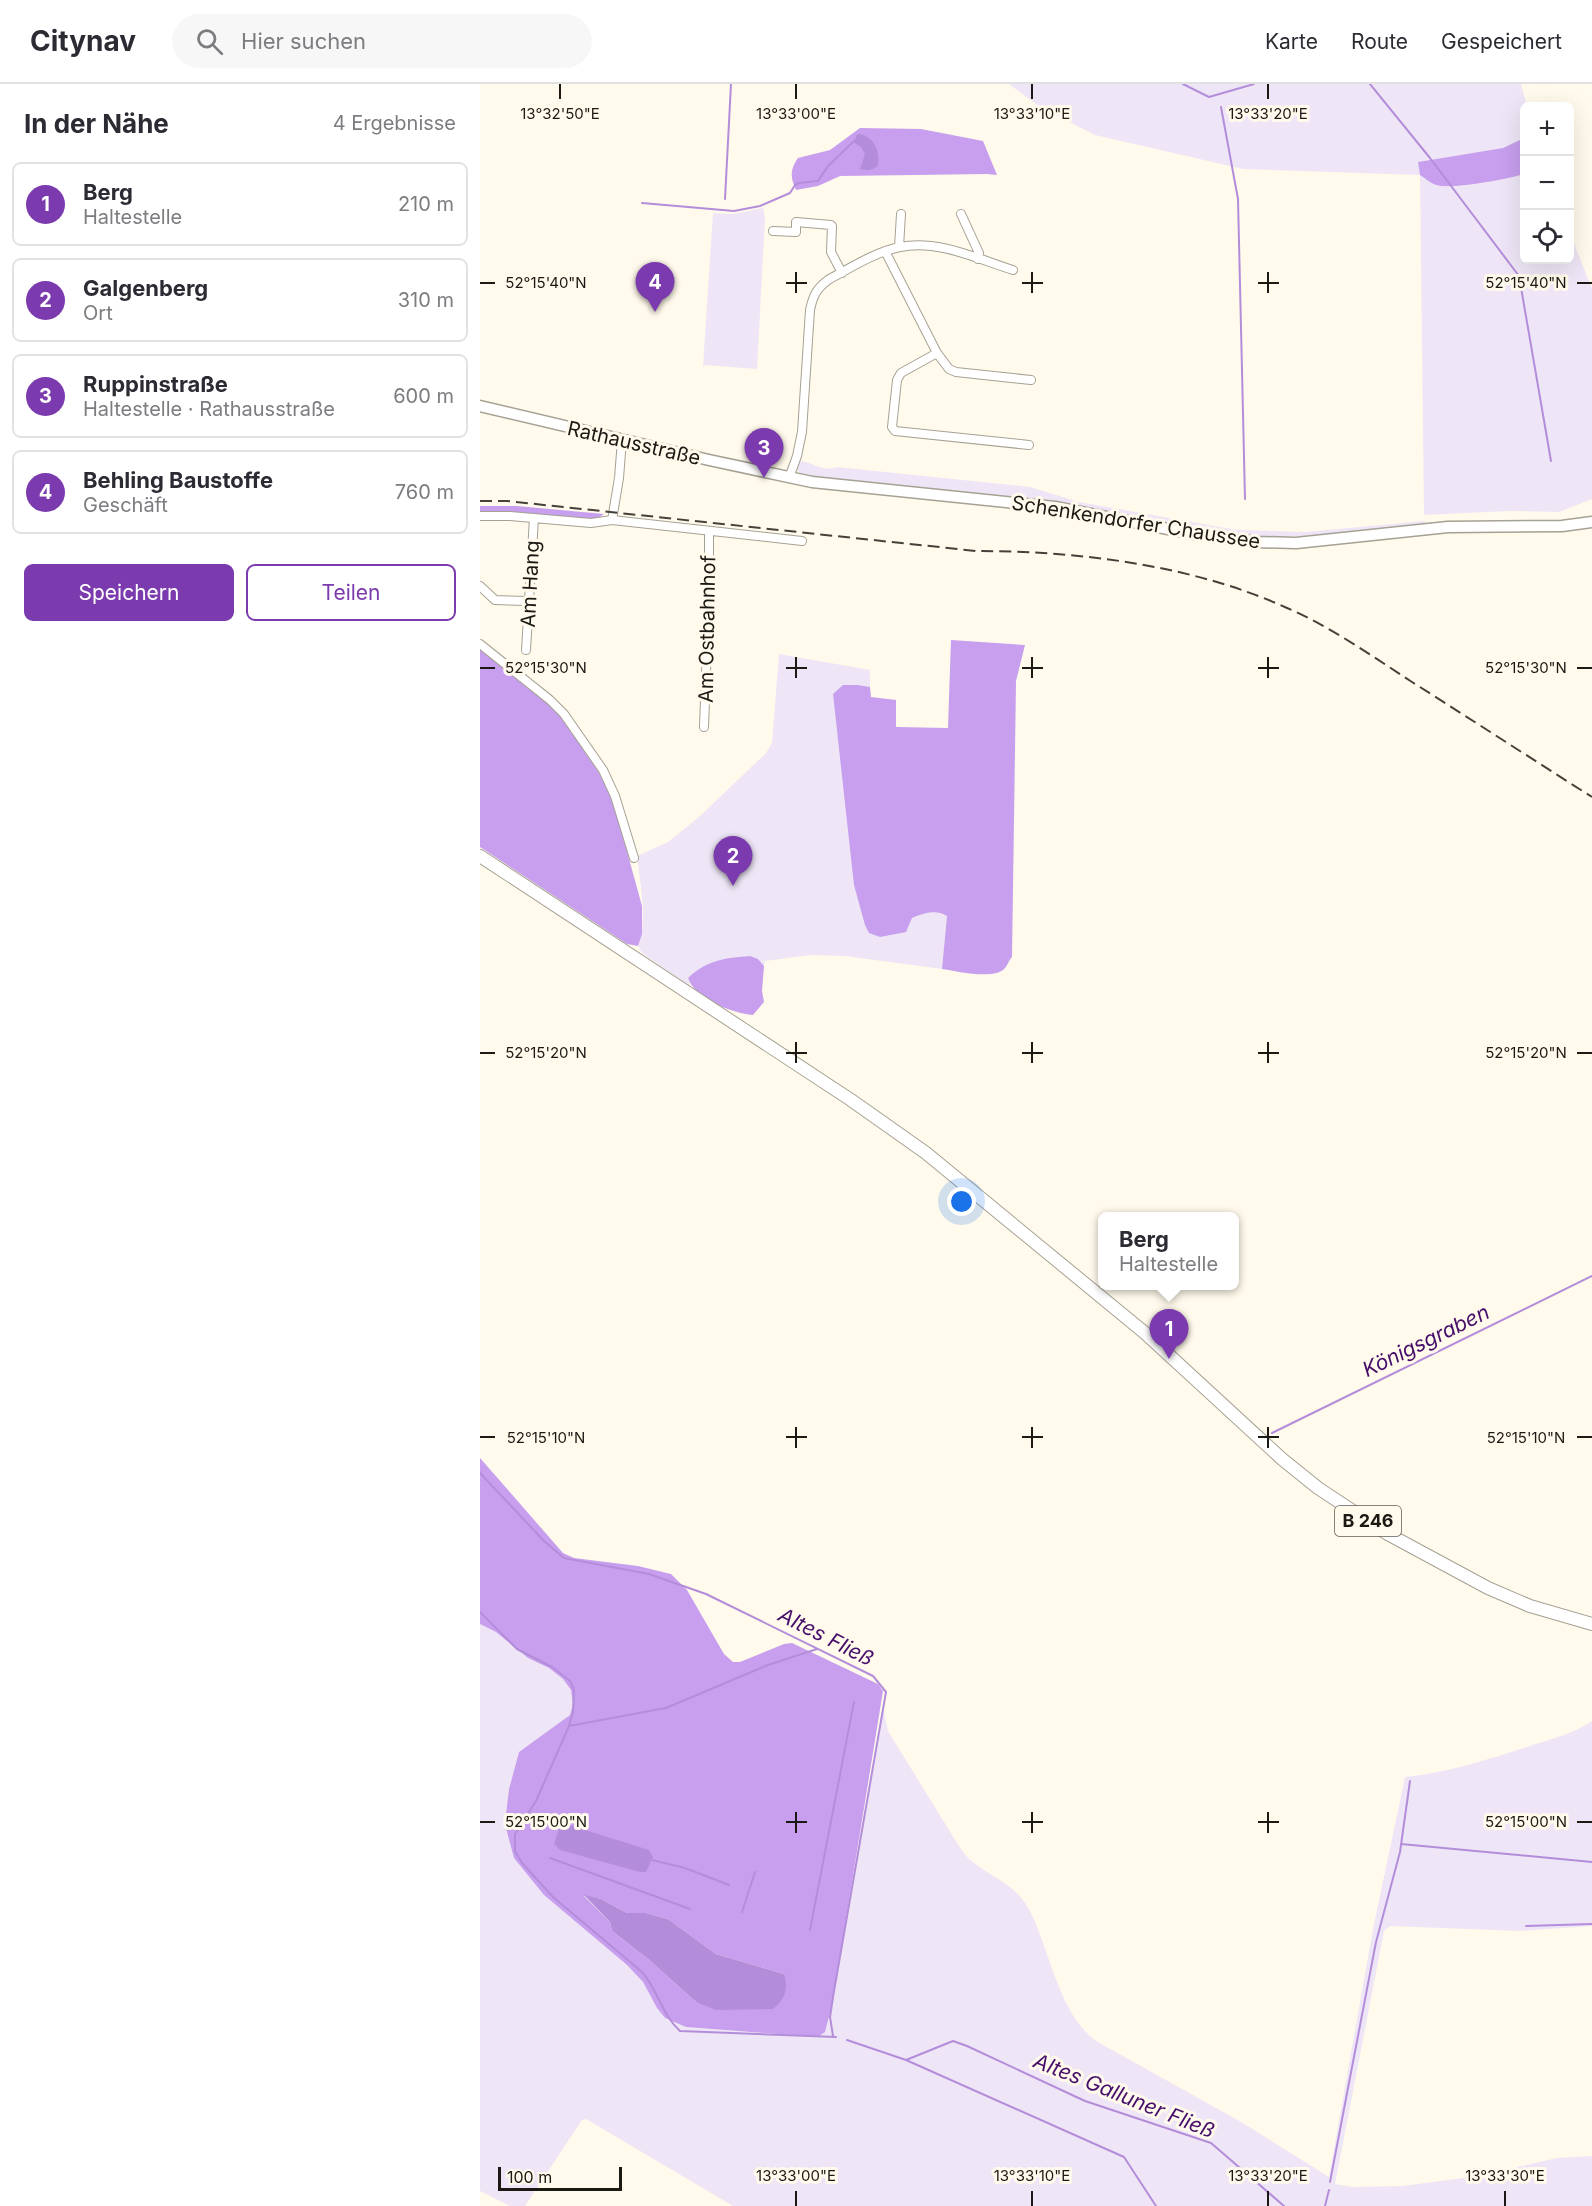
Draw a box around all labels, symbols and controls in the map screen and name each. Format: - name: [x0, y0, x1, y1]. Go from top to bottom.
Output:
- search box: [172, 14, 592, 68]
- text: Citynav: [30, 24, 136, 58]
- icon: search: [193, 25, 226, 58]
- text: Hier suchen: [241, 28, 366, 54]
- text: Karte: [1265, 29, 1318, 54]
- text: Route: [1351, 29, 1408, 54]
- text: Gespeichert: [1441, 29, 1562, 54]
- map controls: [1520, 102, 1574, 264]
- button: +: [1520, 102, 1574, 156]
- text: 13°32'50"E: [520, 104, 600, 123]
- text: 13°33'00"E: [756, 104, 836, 123]
- text: 13°33'10"E: [994, 104, 1070, 123]
- text: 13°33'20"E: [1228, 104, 1308, 123]
- text: In der Nähe: [24, 108, 169, 139]
- text: 4 Ergebnisse: [333, 111, 456, 135]
- button: −: [1520, 156, 1574, 210]
- text: Berg: [83, 179, 133, 205]
- text: 1: [41, 192, 50, 216]
- text: 210 m: [398, 192, 454, 216]
- text: Haltestelle: [83, 205, 182, 229]
- button: locate: [1520, 210, 1574, 264]
- pin: 4: [636, 262, 675, 312]
- text: 52°15'40"N: [505, 273, 587, 292]
- text: 52°15'40"N: [1485, 273, 1567, 292]
- text: Galgenberg: [83, 275, 208, 301]
- text: 2: [39, 288, 52, 312]
- text: 310 m: [398, 288, 454, 312]
- text: Ort: [83, 301, 113, 325]
- text: Ruppinstraße: [83, 371, 228, 397]
- text: 3: [39, 384, 52, 408]
- text: 600 m: [393, 384, 454, 408]
- text: Haltestelle · Rathausstraße: [83, 397, 335, 421]
- street label: Rathausstraße: [565, 416, 703, 470]
- pin: 3: [744, 428, 784, 478]
- text: Behling Baustoffe: [83, 467, 273, 493]
- text: 4: [39, 480, 52, 504]
- text: 760 m: [395, 480, 454, 504]
- street label: Schenkendorfer Chaussee: [1010, 490, 1262, 554]
- text: Geschäft: [83, 493, 168, 517]
- street label: Am Hang: [516, 540, 544, 628]
- street label: Am Ostbahnhof: [694, 554, 720, 703]
- button: Speichern: [24, 564, 234, 621]
- button: Teilen: [246, 564, 456, 621]
- text: 52°15'30"N: [505, 658, 587, 677]
- text: 52°15'30"N: [1485, 658, 1567, 677]
- pin: 2: [714, 836, 752, 886]
- text: 52°15'20"N: [505, 1043, 587, 1062]
- text: 52°15'20"N: [1485, 1043, 1567, 1062]
- your location: [947, 1187, 976, 1216]
- popup: [1098, 1212, 1239, 1290]
- text: Berg: [1119, 1226, 1169, 1252]
- text: Haltestelle: [1119, 1252, 1218, 1276]
- water label: Königsgraben: [1358, 1299, 1493, 1382]
- pin: 1: [1150, 1310, 1188, 1359]
- text: 52°15'10"N: [507, 1428, 585, 1447]
- text: 52°15'10"N: [1487, 1428, 1565, 1447]
- road number: B 246: [1335, 1506, 1401, 1536]
- water label: Altes Fließ: [774, 1602, 878, 1671]
- text: 52°15'00"N: [505, 1812, 587, 1831]
- text: 52°15'00"N: [1485, 1812, 1567, 1831]
- water label: Altes Galluner Fließ: [1029, 2047, 1218, 2143]
- scale bar: [498, 2164, 622, 2192]
- text: 13°33'00"E: [756, 2166, 836, 2185]
- text: 13°33'10"E: [994, 2166, 1070, 2185]
- text: 13°33'20"E: [1228, 2166, 1308, 2185]
- text: 13°33'30"E: [1465, 2166, 1545, 2185]
- text: 100 m: [507, 2167, 552, 2187]

